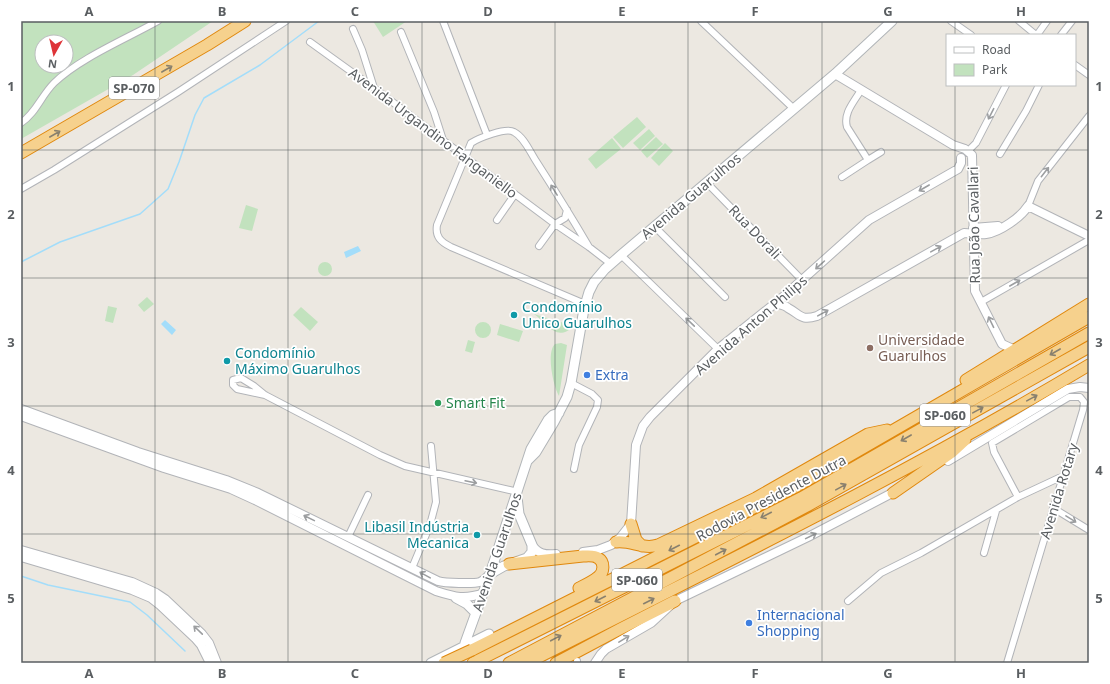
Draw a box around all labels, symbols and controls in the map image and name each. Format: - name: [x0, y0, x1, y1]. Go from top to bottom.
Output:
- text: A: [85, 2, 94, 20]
- text: B: [218, 2, 226, 20]
- text: C: [351, 2, 359, 20]
- text: D: [483, 2, 493, 20]
- text: E: [618, 2, 626, 20]
- text: F: [751, 2, 759, 20]
- text: G: [883, 2, 893, 20]
- text: H: [1016, 2, 1026, 20]
- north arrow: [34, 34, 74, 74]
- legend: [946, 34, 1076, 86]
- text: Road: [982, 41, 1011, 58]
- text: N: [47, 56, 58, 72]
- text: Park: [982, 61, 1008, 78]
- street label: Avenida Urgandino Fanganiello: [345, 63, 521, 202]
- one-way arrow: [161, 64, 173, 72]
- text: 1: [7, 77, 15, 95]
- road number: SP-070: [109, 77, 159, 99]
- text: 1: [1095, 77, 1103, 95]
- one-way arrow: [986, 108, 994, 120]
- one-way arrow: [49, 129, 61, 137]
- street label: Avenida Guarulhos: [637, 148, 745, 243]
- street label: Rua João Cavallari: [963, 166, 984, 284]
- one-way arrow: [1041, 166, 1050, 177]
- one-way arrow: [550, 185, 558, 196]
- one-way arrow: [918, 185, 930, 193]
- street label: Rua Dorali: [725, 201, 786, 263]
- text: 2: [7, 205, 15, 223]
- text: 2: [1095, 205, 1103, 223]
- one-way arrow: [930, 245, 942, 252]
- one-way arrow: [815, 260, 825, 269]
- street label: Avenida Anton Philips: [690, 270, 811, 379]
- one-way arrow: [1009, 278, 1021, 286]
- place label: Condomínio Unico Guarulhos: [522, 297, 632, 332]
- one-way arrow: [816, 309, 828, 316]
- marker: Condomínio Unico Guarulhos: [509, 310, 519, 320]
- one-way arrow: [987, 316, 994, 328]
- one-way arrow: [685, 317, 695, 327]
- place label: Universidade Guarulhos: [878, 330, 965, 365]
- text: 3: [7, 333, 15, 351]
- text: 3: [1095, 333, 1103, 351]
- place label: Condomínio Máximo Guarulhos: [235, 343, 361, 378]
- marker: Universidade Guarulhos: [865, 343, 875, 353]
- one-way arrow: [1049, 349, 1061, 357]
- marker: Condomínio Máximo Guarulhos: [222, 356, 232, 366]
- place label: Extra: [595, 365, 629, 384]
- marker: Extra: [582, 370, 592, 380]
- place label: Smart Fit: [446, 393, 505, 412]
- one-way arrow: [1026, 394, 1038, 402]
- marker: Smart Fit: [433, 398, 443, 408]
- road number: SP-060: [920, 404, 970, 426]
- one-way arrow: [972, 405, 984, 413]
- one-way arrow: [900, 434, 912, 442]
- street label: Avenida Rotary: [1035, 440, 1082, 541]
- street label: Rodovia Presidente Dutra: [692, 450, 849, 545]
- text: 4: [7, 461, 15, 479]
- text: 4: [1095, 461, 1103, 479]
- one-way arrow: [464, 479, 477, 487]
- one-way arrow: [835, 483, 847, 491]
- street label: Avenida Guarulhos: [467, 489, 526, 614]
- one-way arrow: [761, 512, 773, 519]
- one-way arrow: [303, 514, 315, 521]
- one-way arrow: [1065, 516, 1077, 524]
- place label: Libasil Indústria Mecanica: [364, 517, 469, 552]
- marker: Libasil Indústria Mecanica: [472, 530, 482, 540]
- one-way arrow: [805, 532, 817, 539]
- one-way arrow: [669, 545, 681, 552]
- one-way arrow: [715, 547, 727, 555]
- road number: SP-060: [612, 569, 662, 591]
- one-way arrow: [419, 571, 431, 579]
- text: 5: [7, 589, 15, 607]
- text: 5: [1095, 589, 1103, 607]
- one-way arrow: [595, 596, 607, 603]
- one-way arrow: [643, 597, 655, 604]
- place label: Internacional Shopping: [757, 605, 845, 640]
- marker: Internacional Shopping: [744, 618, 754, 628]
- one-way arrow: [193, 625, 203, 635]
- one-way arrow: [550, 634, 562, 642]
- one-way arrow: [618, 634, 630, 642]
- text: A: [85, 664, 94, 682]
- text: B: [218, 664, 226, 682]
- text: C: [351, 664, 359, 682]
- text: D: [483, 664, 493, 682]
- text: E: [618, 664, 626, 682]
- text: F: [751, 664, 759, 682]
- text: G: [883, 664, 893, 682]
- text: H: [1016, 664, 1026, 682]

